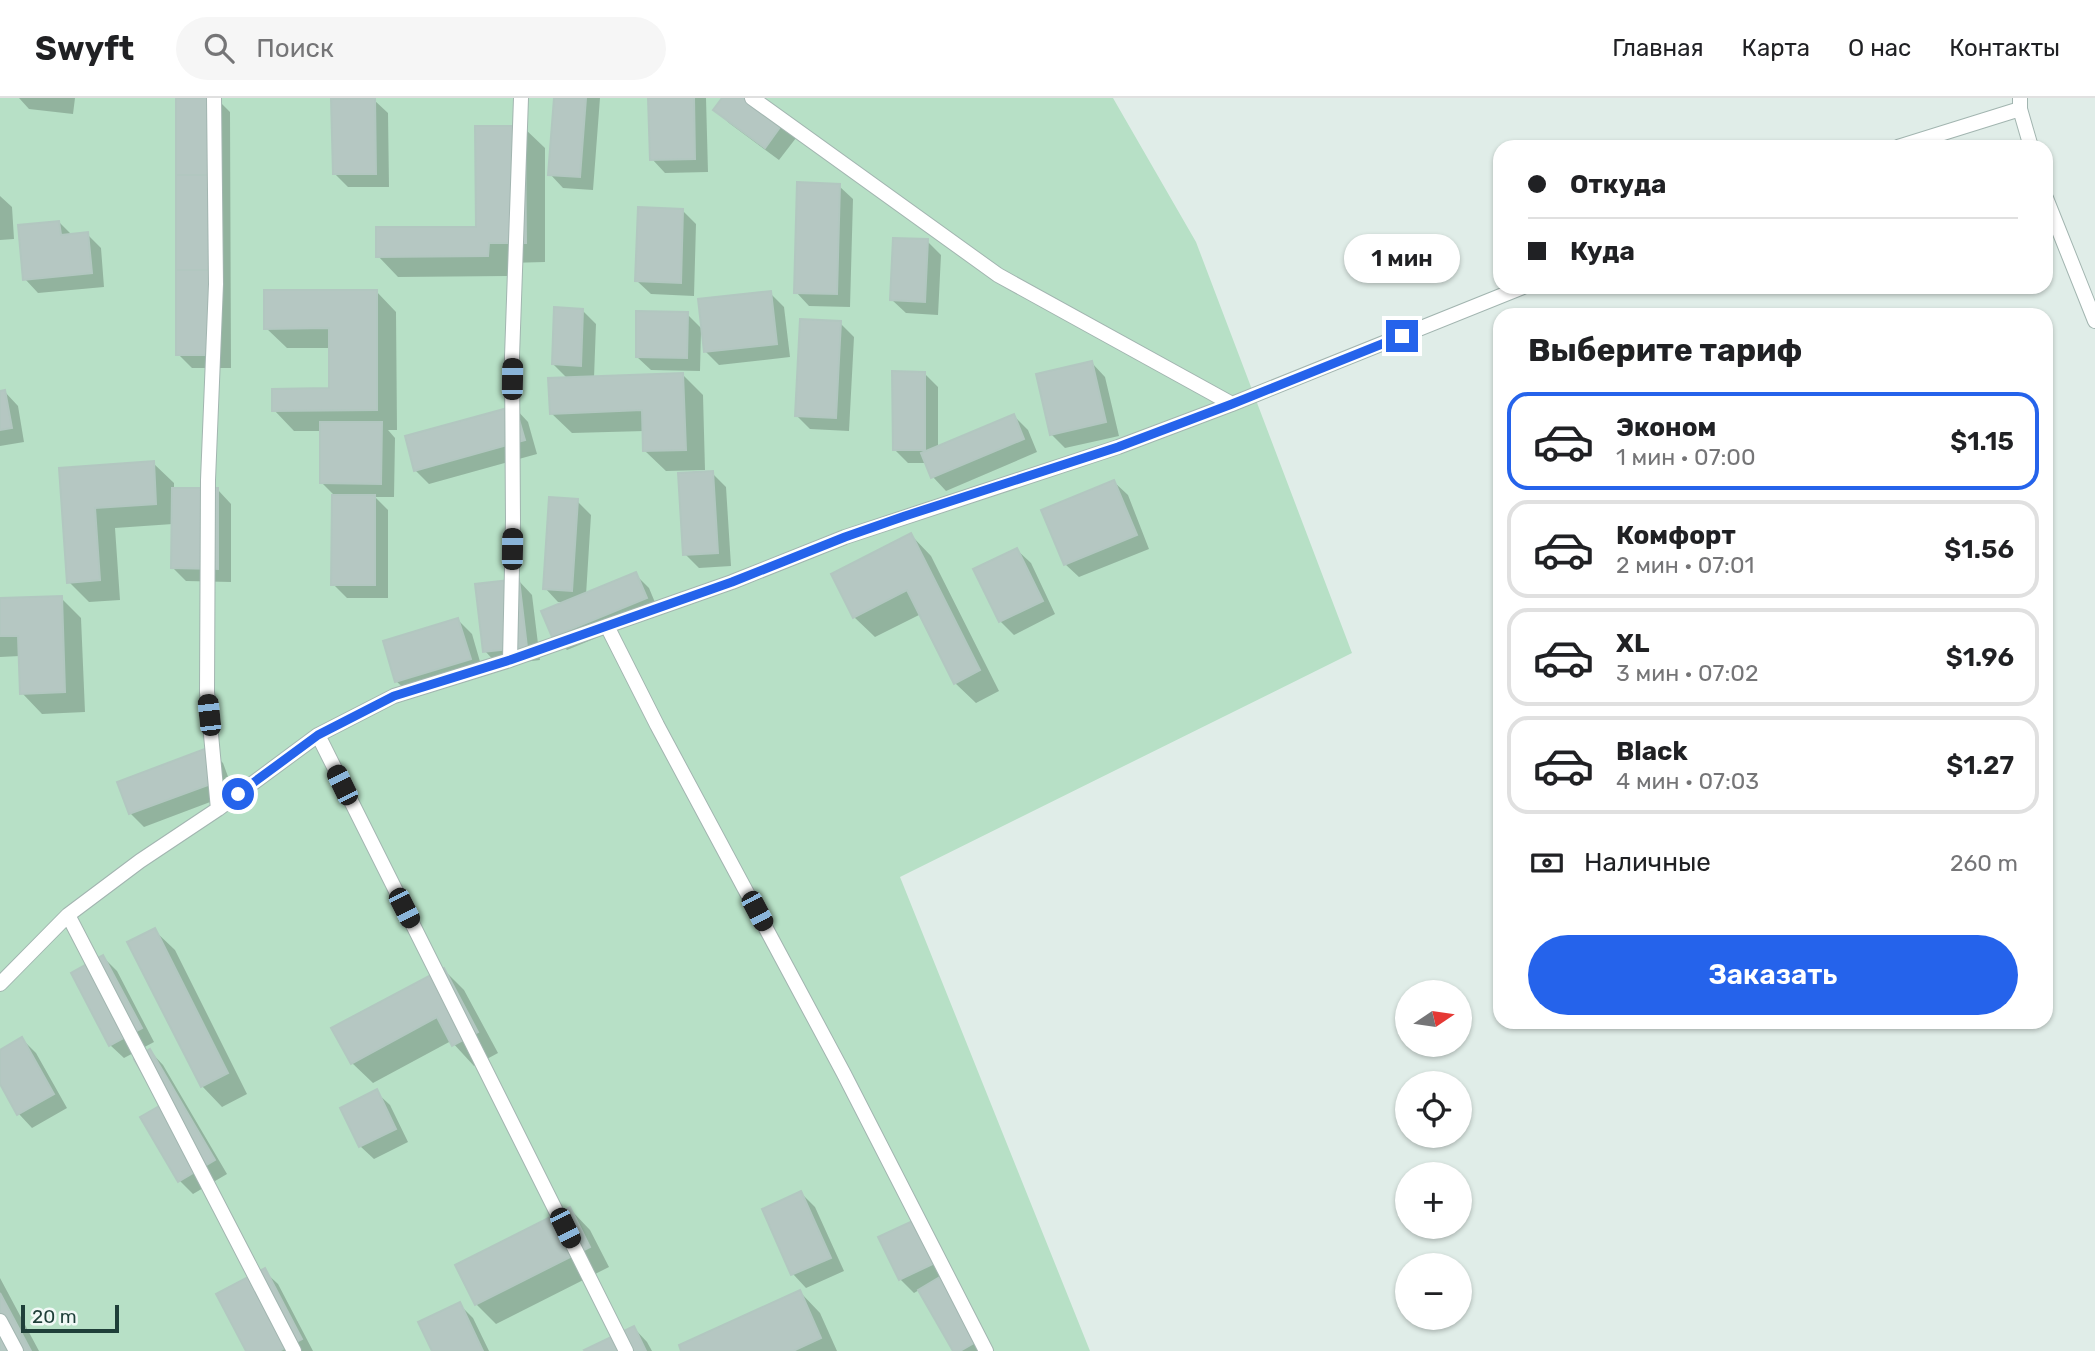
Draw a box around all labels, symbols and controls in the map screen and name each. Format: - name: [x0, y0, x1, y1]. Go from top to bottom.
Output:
- search box: [176, 17, 666, 80]
- text: Swyft: [35, 29, 134, 68]
- icon: search: [200, 29, 238, 67]
- text: Поиск: [256, 33, 334, 64]
- text: Главная: [1612, 34, 1704, 62]
- text: Карта: [1742, 34, 1810, 62]
- text: О нас: [1848, 34, 1911, 62]
- text: Контакты: [1949, 34, 2060, 62]
- text: Откуда: [1570, 169, 1666, 200]
- callout: 1 мин: [1344, 234, 1460, 284]
- text: Куда: [1570, 236, 1635, 267]
- text: 1 мин: [1371, 244, 1433, 272]
- route end: [1386, 320, 1418, 352]
- text: Выберите тариф: [1528, 331, 1802, 369]
- car: [502, 358, 523, 400]
- icon: car: [1532, 410, 1595, 473]
- text: Эконом: [1616, 412, 1716, 443]
- text: $1.15: [1950, 426, 2014, 457]
- text: 1 мин · 07:00: [1616, 443, 1756, 471]
- icon: car: [1532, 518, 1595, 581]
- text: Комфорт: [1616, 520, 1736, 551]
- car: [502, 528, 523, 570]
- text: $1.56: [1944, 534, 2014, 565]
- text: 2 мин · 07:01: [1616, 551, 1754, 579]
- icon: car: [1532, 626, 1595, 689]
- text: XL: [1616, 628, 1649, 659]
- text: $1.96: [1946, 642, 2014, 673]
- text: 3 мин · 07:02: [1616, 659, 1758, 687]
- car: [197, 693, 222, 737]
- icon: car: [1532, 734, 1595, 797]
- text: Black: [1616, 736, 1688, 767]
- text: $1.27: [1946, 750, 2014, 781]
- car: [324, 762, 361, 808]
- text: 4 мин · 07:03: [1616, 767, 1759, 795]
- route start: [222, 778, 254, 810]
- icon: cash: [1528, 844, 1566, 882]
- text: Наличные: [1584, 847, 1711, 878]
- text: 260 m: [1950, 849, 2018, 877]
- car: [386, 885, 423, 931]
- car: [738, 888, 777, 934]
- button: Заказать: [1528, 935, 2018, 1015]
- north arrow: [1395, 980, 1472, 1057]
- map controls: [1395, 980, 1472, 1330]
- button: locate: [1395, 1071, 1472, 1148]
- button: +: [1395, 1162, 1472, 1239]
- car: [547, 1205, 584, 1251]
- button: −: [1395, 1253, 1472, 1330]
- scale bar: [21, 1302, 119, 1334]
- text: 20 m: [32, 1305, 77, 1328]

